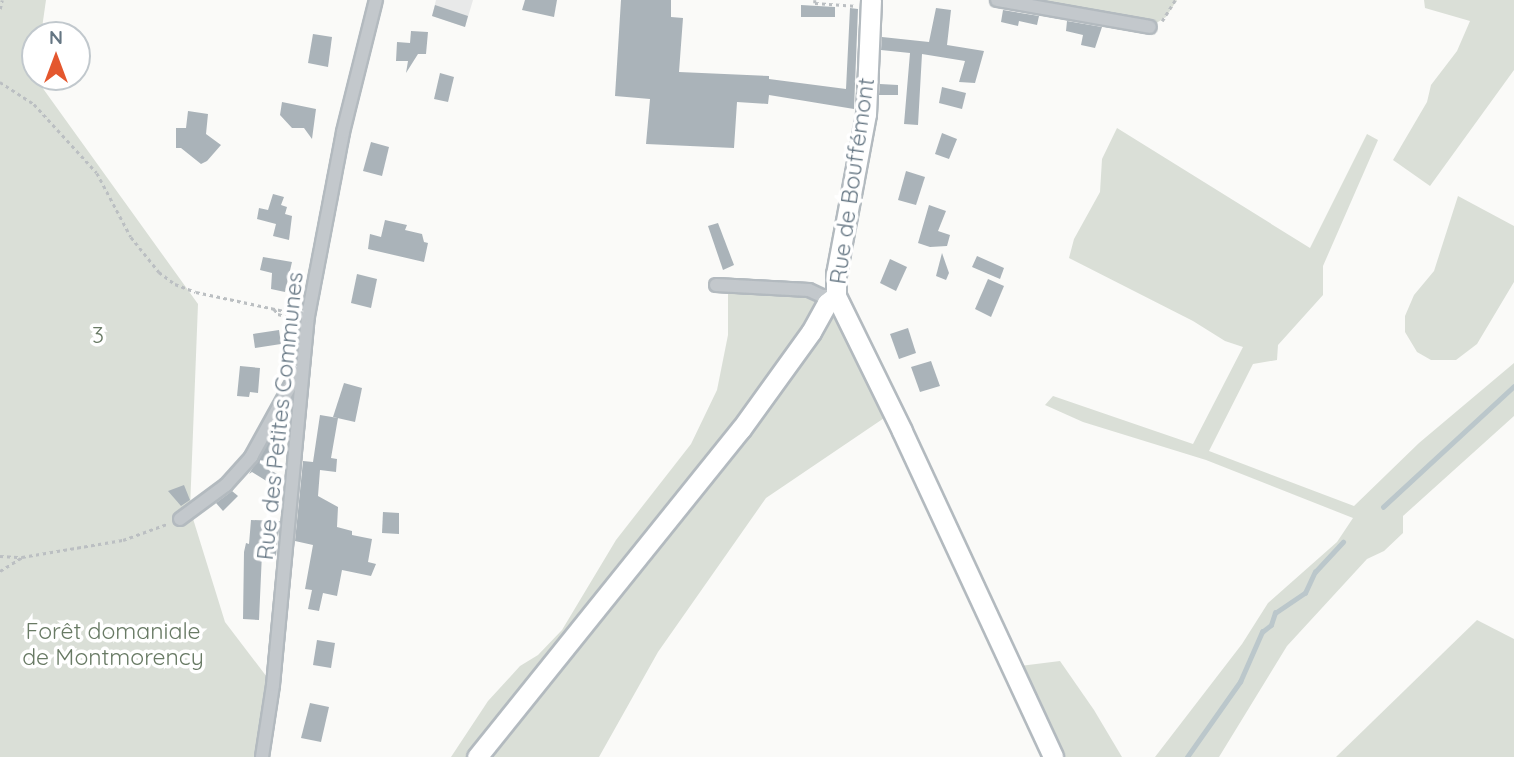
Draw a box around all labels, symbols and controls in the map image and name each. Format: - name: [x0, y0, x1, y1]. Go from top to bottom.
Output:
- north arrow: [21, 21, 91, 91]
- text: N: [49, 25, 63, 49]
- street label: Rue de Bouffémont: [824, 76, 880, 286]
- street label: Rue des Petites Communes: [251, 271, 309, 561]
- park label: 3: [92, 321, 104, 349]
- park label: Forêt domaniale de Montmorency: [22, 617, 204, 671]

